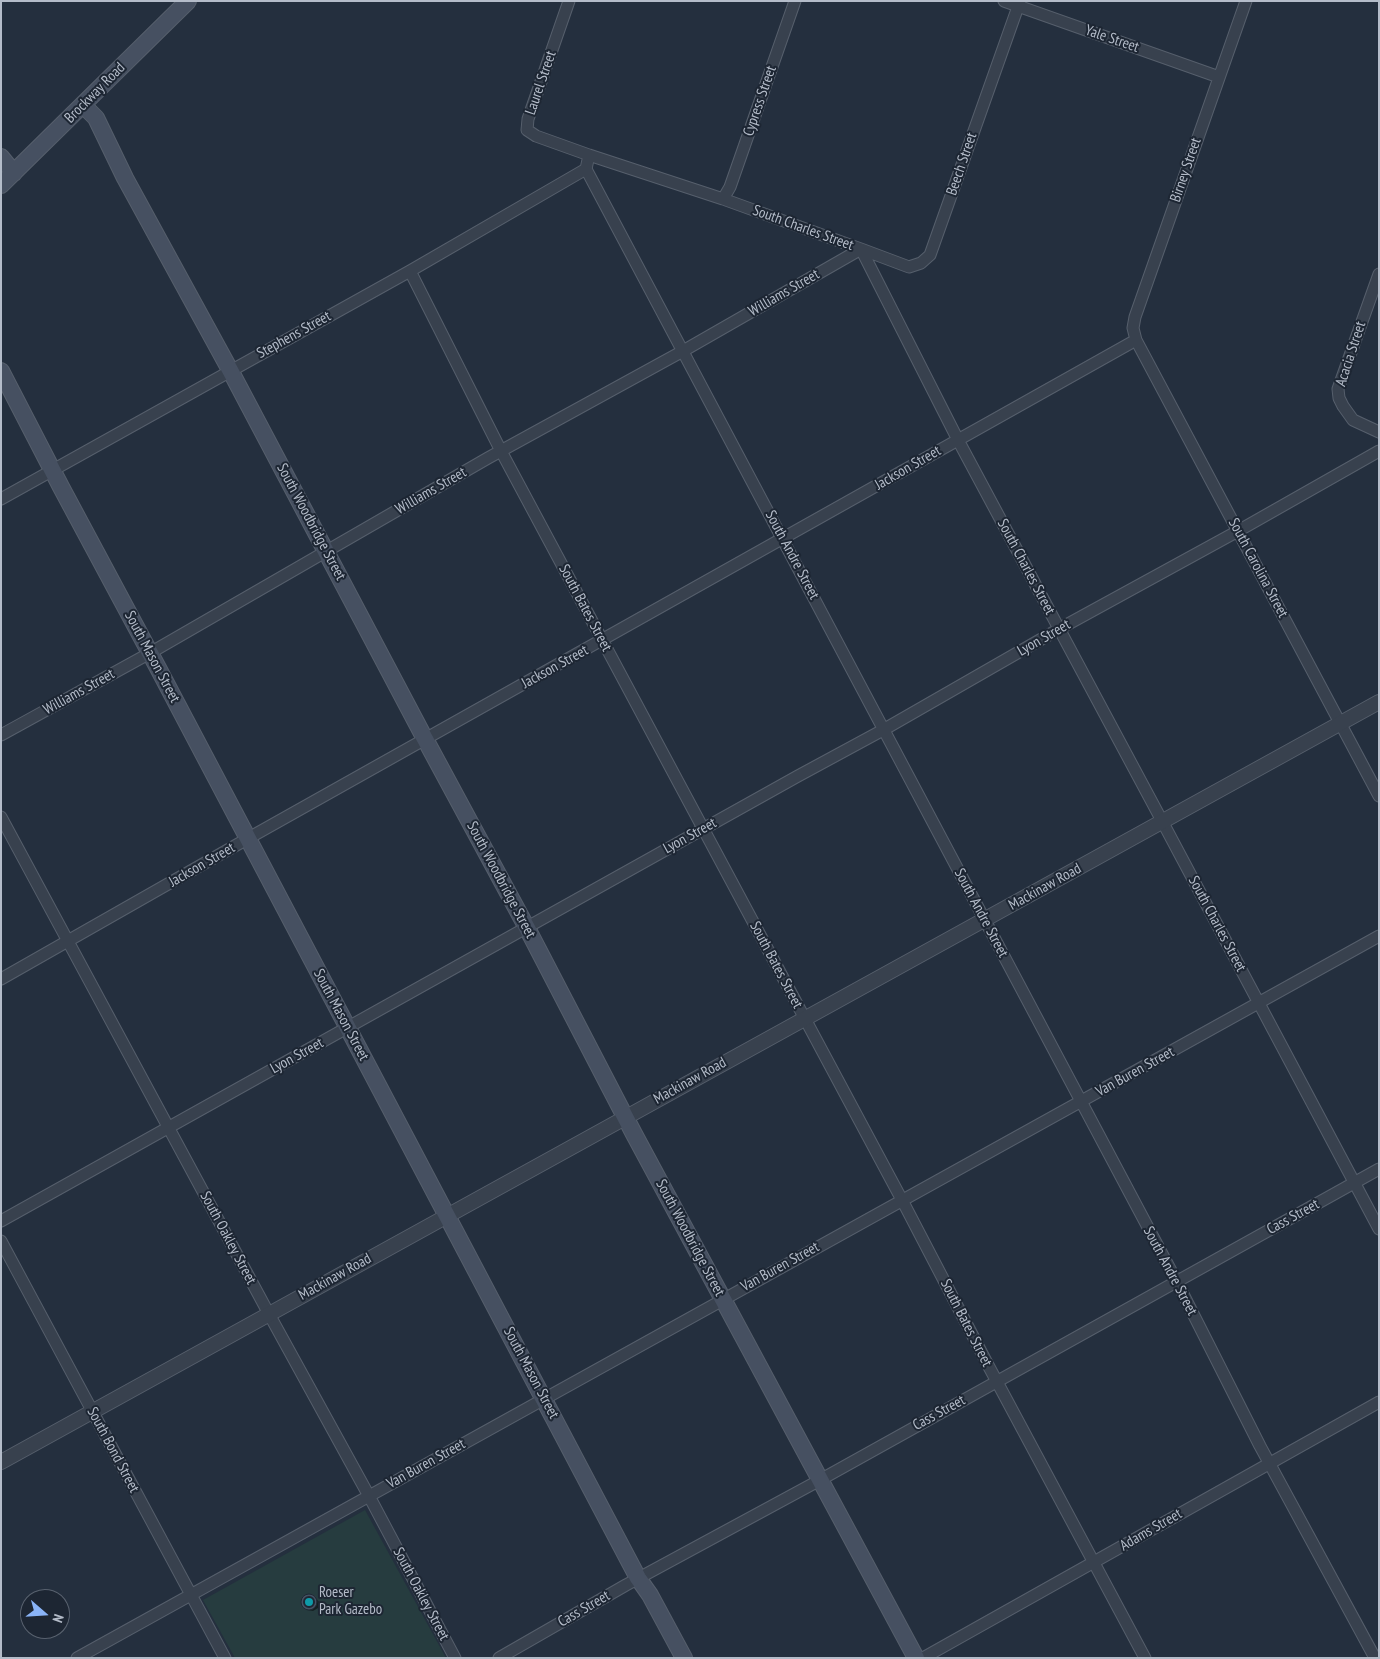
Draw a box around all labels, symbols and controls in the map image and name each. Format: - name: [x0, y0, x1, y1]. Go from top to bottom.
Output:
- street label: Yale Street: [1083, 21, 1141, 57]
- street label: Laurel Street: [522, 49, 560, 117]
- street label: Brockway Road: [61, 59, 129, 127]
- street label: Cypress Street: [740, 63, 780, 139]
- street label: Beech Street: [943, 130, 981, 198]
- street label: Birney Street: [1167, 135, 1205, 205]
- street label: South Charles Street: [750, 201, 856, 255]
- street label: Williams Street: [745, 266, 823, 320]
- street label: Stephens Street: [254, 307, 334, 363]
- street label: Acacia Street: [1332, 319, 1370, 389]
- street label: Jackson Street: [872, 442, 944, 494]
- street label: South Woodbridge Street: [273, 461, 349, 583]
- street label: Williams Street: [392, 464, 470, 518]
- street label: South Andre Street: [761, 507, 823, 603]
- street label: South Carolina Street: [1224, 515, 1292, 621]
- street label: South Charles Street: [993, 516, 1059, 618]
- street label: South Bates Street: [555, 561, 615, 655]
- street label: South Mason Street: [120, 608, 184, 706]
- street label: Lyon Street: [1014, 616, 1074, 660]
- street label: Jackson Street: [519, 641, 591, 693]
- street label: Williams Street: [40, 665, 118, 719]
- street label: Lyon Street: [660, 814, 720, 858]
- street label: South Woodbridge Street: [463, 819, 539, 941]
- street label: Jackson Street: [166, 839, 238, 891]
- street label: Mackinaw Road: [1006, 860, 1084, 914]
- street label: South Andre Street: [950, 865, 1012, 961]
- street label: South Charles Street: [1184, 873, 1250, 975]
- street label: South Bates Street: [746, 918, 806, 1012]
- street label: South Mason Street: [309, 966, 373, 1064]
- street label: Lyon Street: [267, 1034, 327, 1078]
- street label: Van Buren Street: [1093, 1043, 1177, 1101]
- street label: Mackinaw Road: [651, 1054, 729, 1108]
- street label: South Woodbridge Street: [652, 1177, 728, 1299]
- street label: South Oakley Street: [196, 1188, 260, 1288]
- street label: Cass Street: [1264, 1195, 1322, 1239]
- street label: South Andre Street: [1139, 1223, 1201, 1319]
- street label: Van Buren Street: [738, 1238, 822, 1296]
- street label: Mackinaw Road: [296, 1250, 374, 1304]
- street label: South Bates Street: [936, 1276, 996, 1370]
- street label: South Mason Street: [499, 1324, 563, 1422]
- street label: Cass Street: [910, 1391, 968, 1435]
- street label: South Bond Street: [83, 1404, 143, 1496]
- street label: Van Buren Street: [384, 1435, 468, 1493]
- street label: Adams Street: [1117, 1505, 1185, 1555]
- street label: South Oakley Street: [389, 1544, 453, 1644]
- place label: Roeser Park Gazebo: [319, 1584, 382, 1619]
- street label: Cass Street: [555, 1587, 613, 1631]
- north arrow: [20, 1589, 70, 1639]
- marker: Roeser Park Gazebo: [303, 1596, 315, 1608]
- text: N: [48, 1612, 68, 1625]

